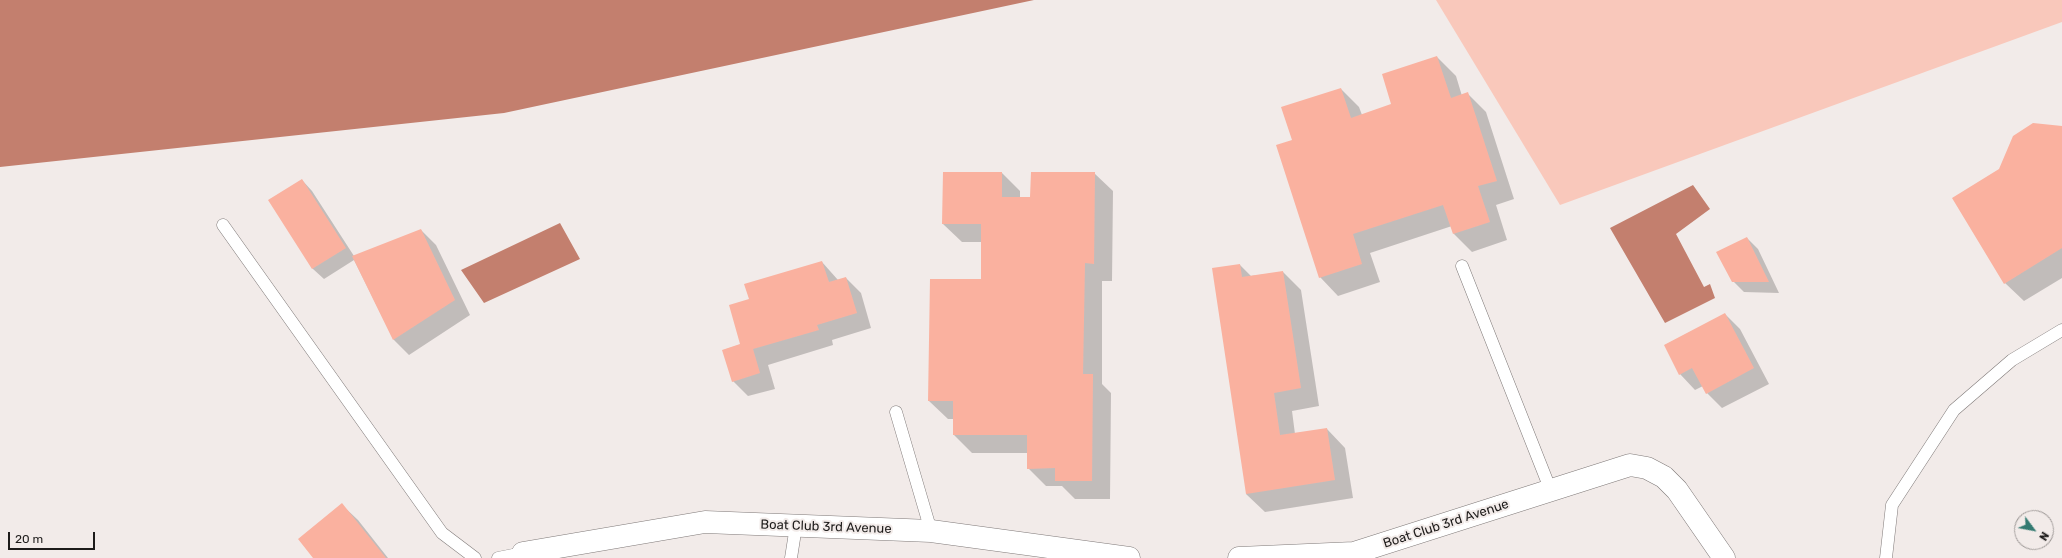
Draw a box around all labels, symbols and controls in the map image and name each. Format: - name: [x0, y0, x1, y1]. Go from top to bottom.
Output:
- street label: Boat Club 3rd Avenue: [1381, 496, 1511, 552]
- north arrow: [2014, 510, 2054, 550]
- street label: Boat Club 3rd Avenue: [760, 517, 892, 537]
- scale bar: [10, 524, 97, 550]
- text: N: [2036, 529, 2051, 543]
- text: 20 m: [15, 532, 43, 546]

